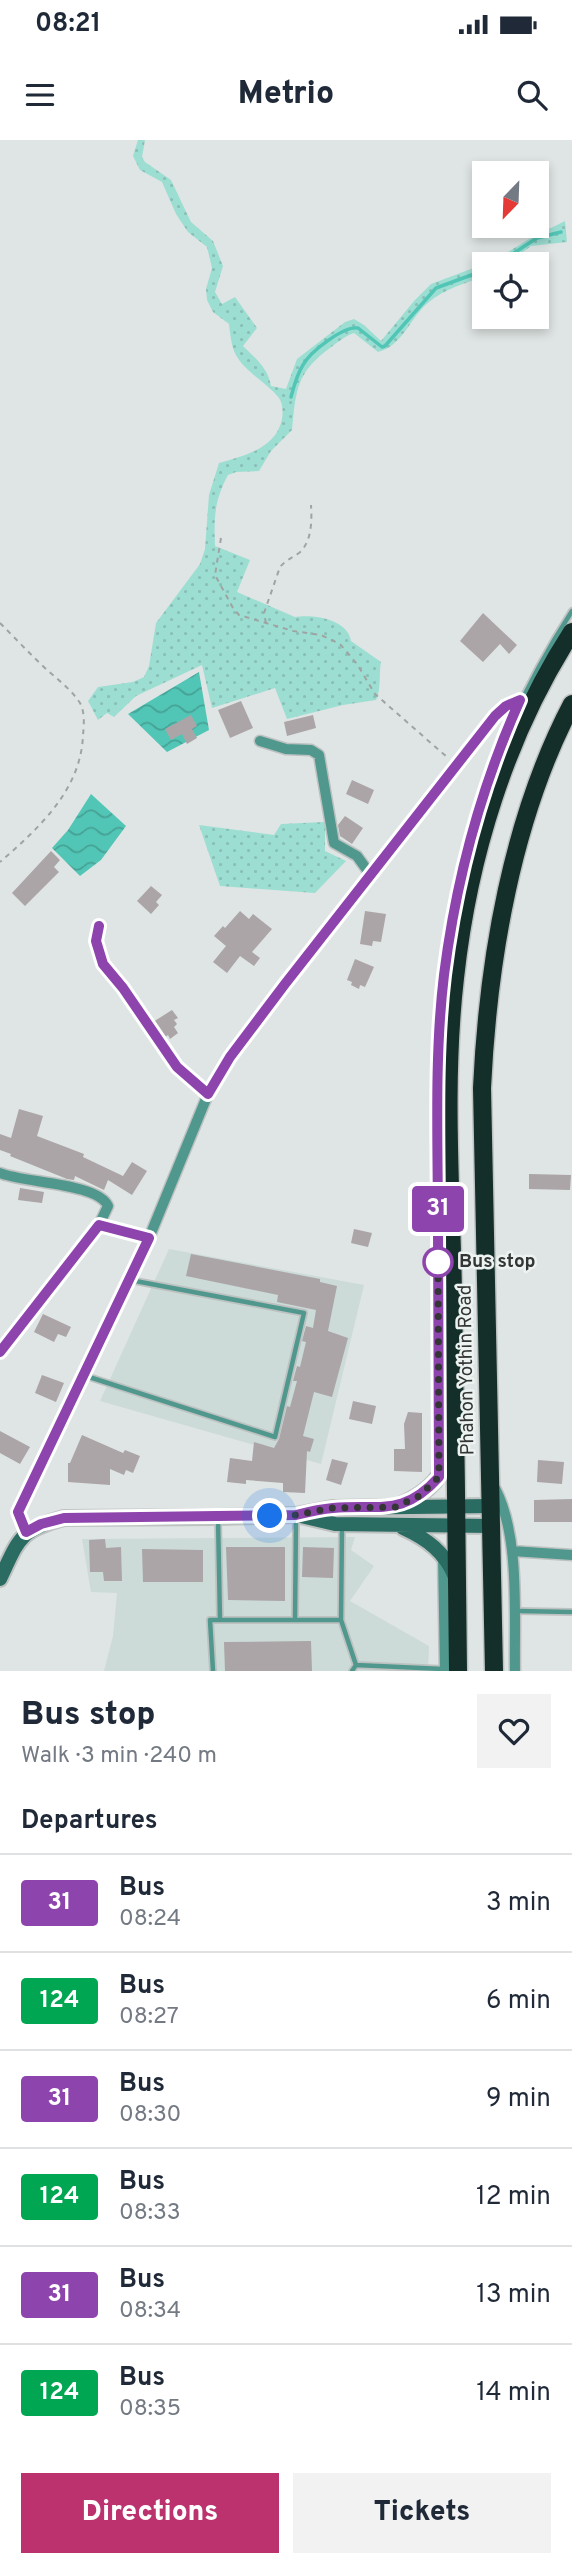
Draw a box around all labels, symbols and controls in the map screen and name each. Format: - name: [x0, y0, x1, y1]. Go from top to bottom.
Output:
- text: 08:21: [35, 8, 101, 41]
- text: Metrio: [238, 75, 334, 115]
- icon: menu: [21, 76, 59, 114]
- icon: search: [513, 76, 551, 114]
- north arrow: [472, 161, 550, 238]
- map controls: [472, 161, 549, 329]
- button: locate: [472, 252, 549, 329]
- line badge: 31: [406, 1186, 470, 1232]
- text: 31: [426, 1194, 450, 1224]
- marker: Bus stop: [423, 1247, 453, 1277]
- place label: Bus stop: [459, 1250, 535, 1274]
- street label: Phahon Yothin Road: [454, 1284, 480, 1456]
- your location: [252, 1498, 287, 1533]
- button: heart: [477, 1694, 551, 1768]
- text: Bus stop: [21, 1695, 156, 1737]
- text: Walk · 3 min · 240 m: [21, 1742, 217, 1771]
- text: Departures: [21, 1805, 158, 1838]
- text: Bus: [119, 1872, 165, 1905]
- text: 3 min: [486, 1887, 551, 1920]
- text: 31: [48, 1888, 71, 1918]
- text: 08:24: [119, 1905, 181, 1934]
- text: Bus: [119, 1970, 165, 2003]
- text: 6 min: [486, 1985, 551, 2018]
- text: 124: [40, 1986, 79, 2016]
- text: 08:27: [119, 2003, 179, 2032]
- text: Bus: [119, 2068, 165, 2101]
- text: 9 min: [486, 2083, 551, 2116]
- text: 31: [48, 2084, 71, 2114]
- text: 08:30: [119, 2101, 181, 2130]
- text: Bus: [119, 2166, 165, 2199]
- text: 12 min: [476, 2181, 551, 2214]
- text: 124: [40, 2182, 79, 2212]
- text: 08:33: [119, 2199, 181, 2228]
- text: Bus: [119, 2264, 165, 2297]
- text: 13 min: [476, 2279, 551, 2312]
- text: 31: [48, 2280, 71, 2310]
- text: 08:34: [119, 2297, 181, 2326]
- text: Bus: [119, 2362, 165, 2395]
- text: 14 min: [476, 2377, 551, 2410]
- text: 124: [40, 2378, 79, 2408]
- text: 08:35: [119, 2395, 181, 2424]
- button: Directions: [21, 2473, 279, 2553]
- button: Tickets: [293, 2473, 551, 2553]

